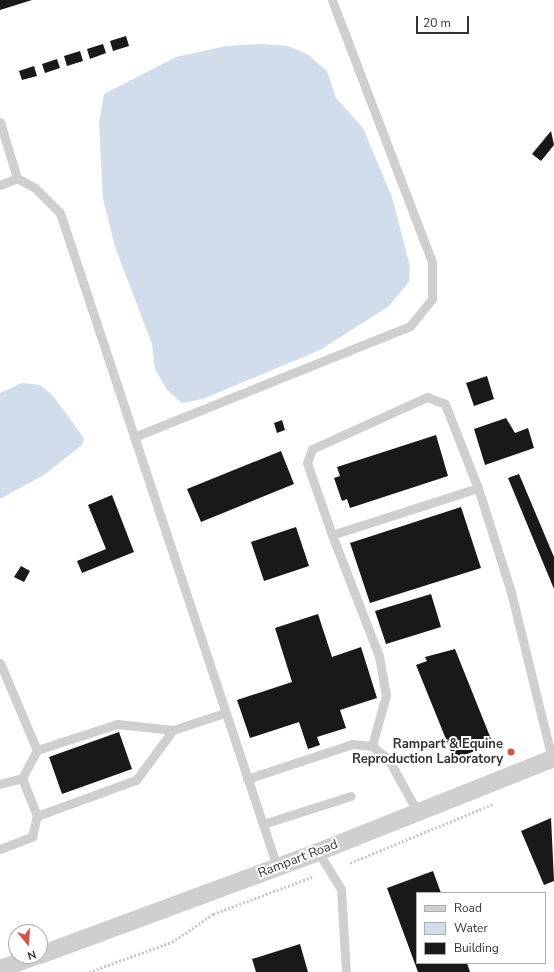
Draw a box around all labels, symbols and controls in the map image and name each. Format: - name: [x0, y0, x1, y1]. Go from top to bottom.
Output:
- scale bar: [418, 8, 471, 34]
- text: 20 m: [423, 15, 451, 31]
- place label: Rampart & Equine Reproduction Laboratory: [352, 737, 503, 768]
- marker: Rampart & Equine Reproduction Laboratory: [506, 747, 516, 757]
- street label: Rampart Road: [256, 837, 340, 881]
- legend: [416, 892, 546, 964]
- text: Road: [454, 900, 482, 916]
- text: Water: [454, 920, 488, 936]
- north arrow: [8, 924, 48, 964]
- text: Building: [454, 940, 499, 956]
- text: N: [25, 947, 38, 963]

